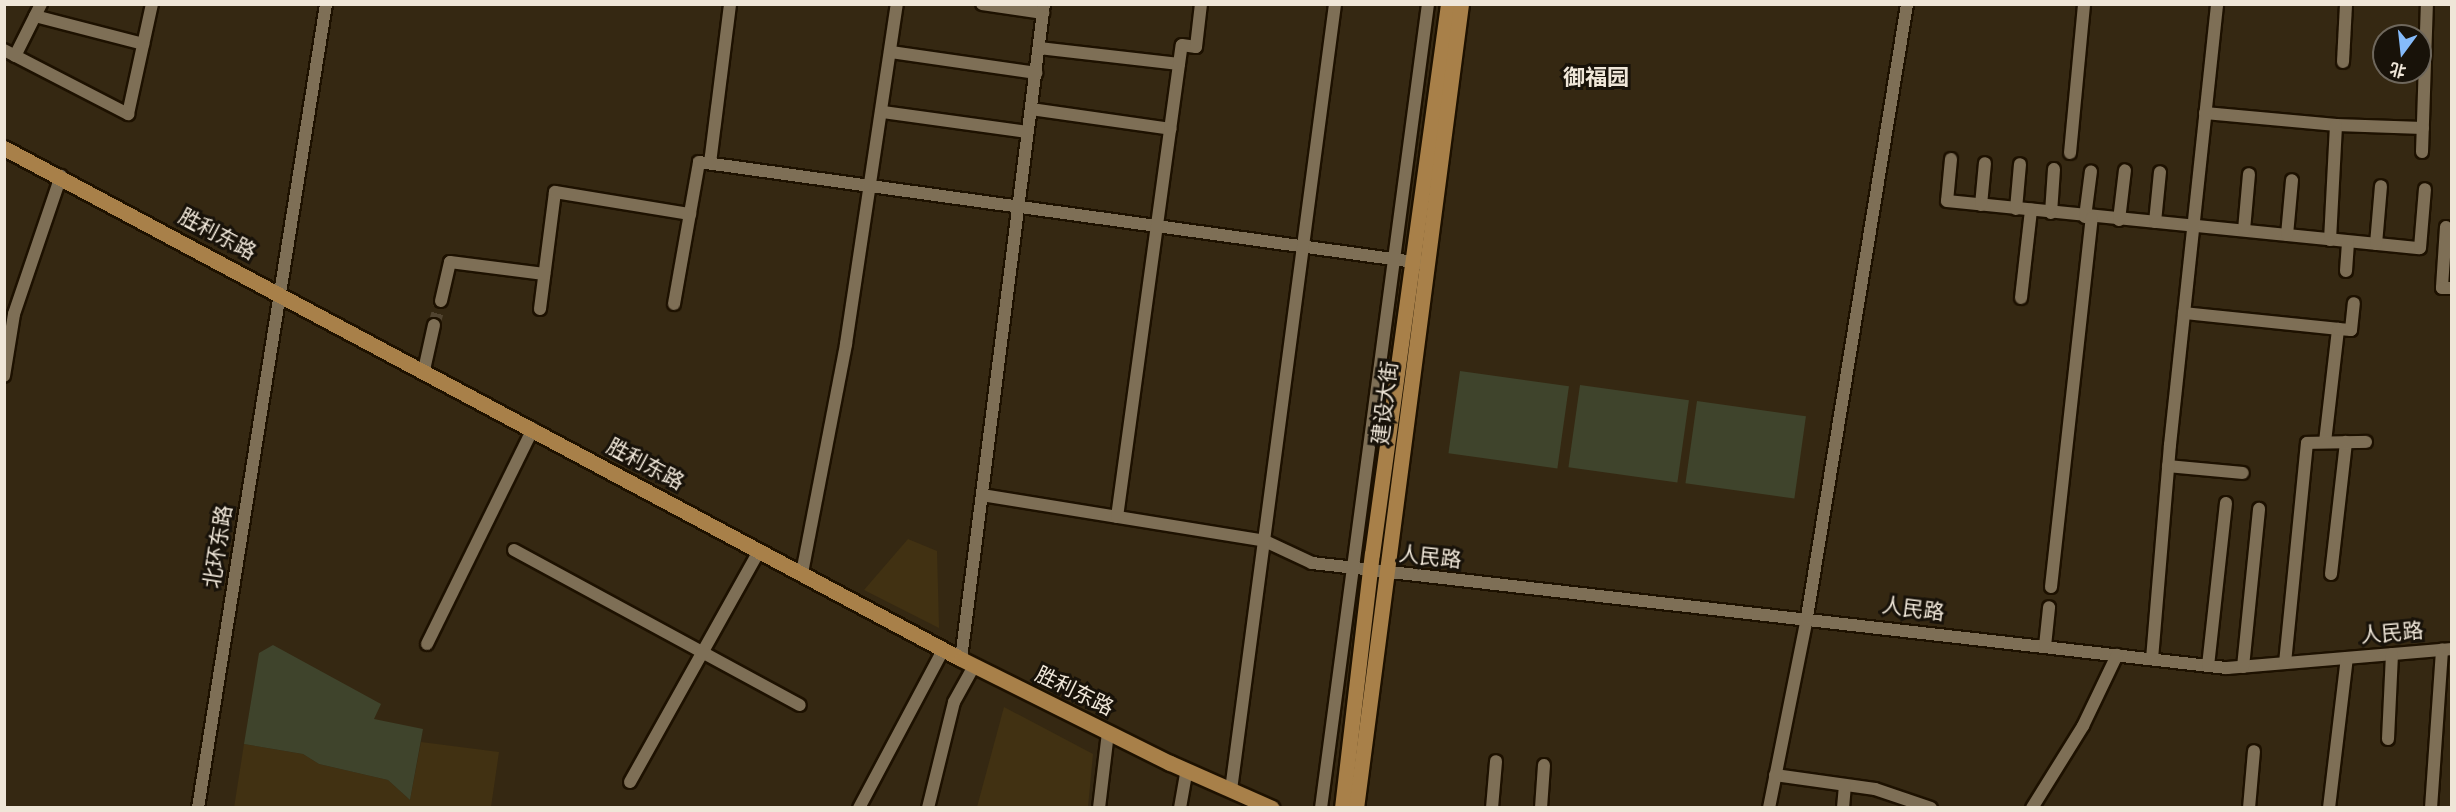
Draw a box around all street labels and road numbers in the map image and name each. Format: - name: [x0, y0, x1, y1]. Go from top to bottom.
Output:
- street label: 胜利东路: [174, 204, 260, 266]
- street label: 建设大街: [1368, 360, 1404, 446]
- street label: 胜利东路: [602, 434, 688, 496]
- street label: 北环东路: [200, 504, 238, 590]
- street label: 人民路: [1397, 542, 1463, 574]
- street label: 人民路: [1880, 594, 1946, 626]
- street label: 人民路: [2360, 619, 2424, 649]
- street label: 胜利东路: [1031, 662, 1117, 722]

